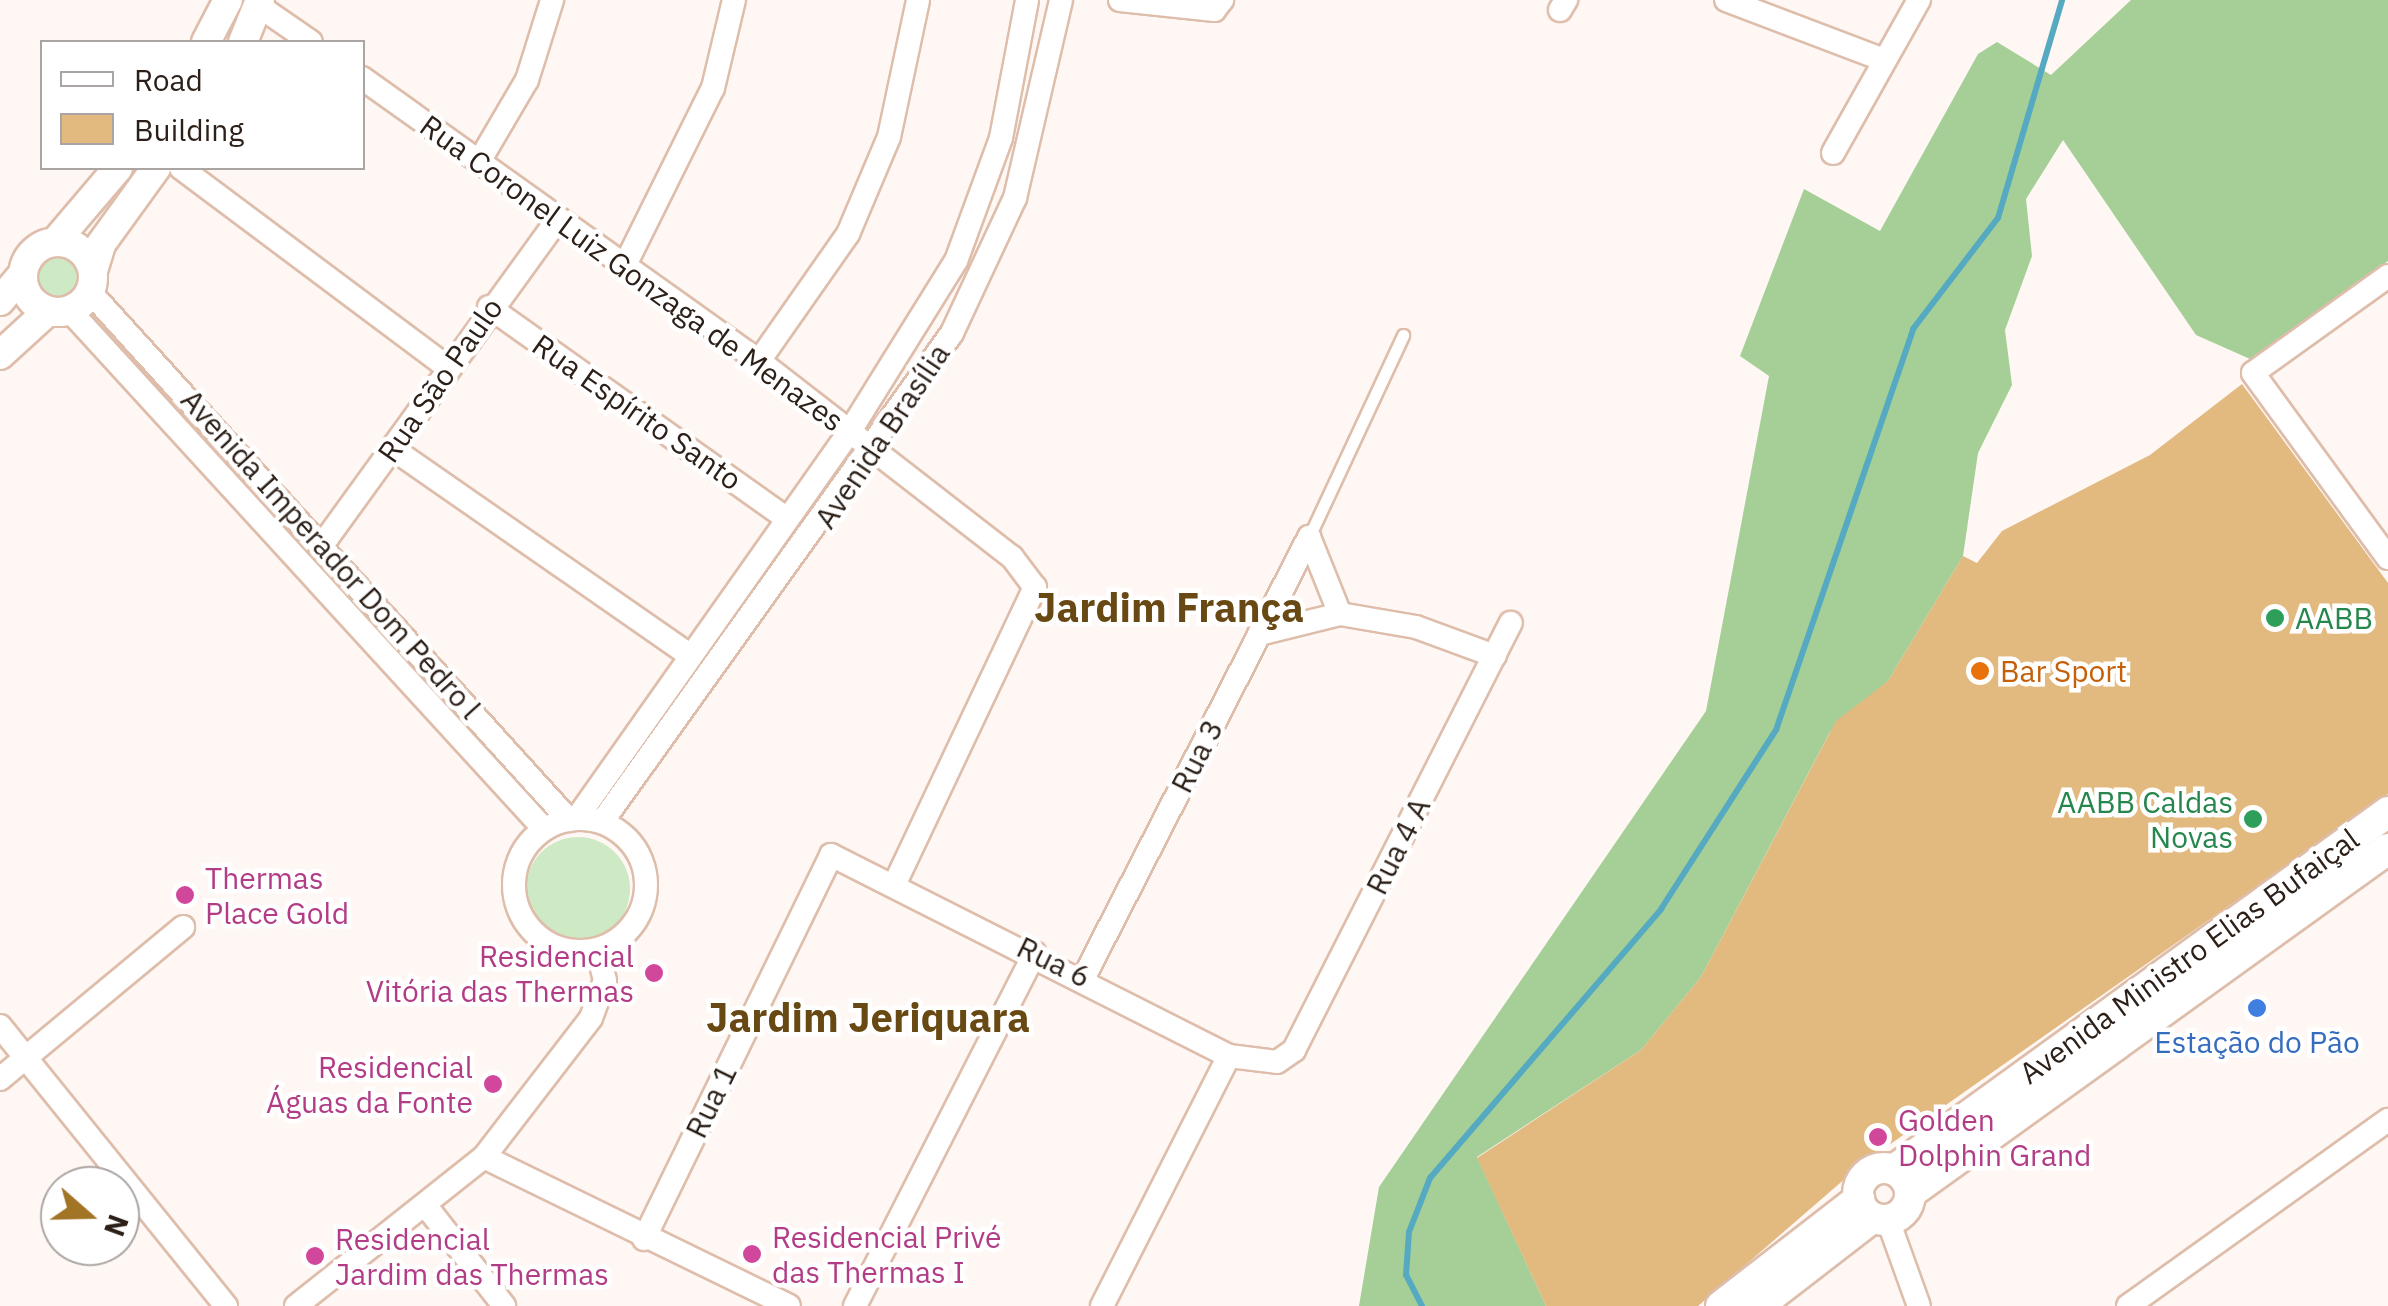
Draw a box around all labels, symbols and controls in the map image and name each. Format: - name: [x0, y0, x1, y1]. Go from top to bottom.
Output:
- legend: [40, 40, 365, 170]
- text: Road: [134, 60, 203, 99]
- street label: Rua Coronel Luiz Gonzaga de Menazes: [413, 107, 851, 439]
- text: Building: [134, 110, 244, 149]
- street label: Rua São Paulo: [370, 291, 510, 469]
- street label: Rua Espírito Santo: [526, 326, 748, 498]
- street label: Avenida Brasília: [807, 337, 957, 535]
- street label: Avenida Imperador Dom Pedro l: [174, 382, 488, 726]
- district label: Jardim França: [1034, 583, 1304, 631]
- place label: AABB: [2295, 600, 2373, 636]
- marker: AABB: [2264, 607, 2286, 629]
- place label: Bar Sport: [2000, 653, 2127, 689]
- marker: Bar Sport: [1969, 660, 1991, 682]
- street label: Rua 3: [1163, 713, 1231, 799]
- place label: AABB Caldas Novas: [2057, 784, 2233, 854]
- street label: Rua 4 A: [1358, 792, 1438, 900]
- marker: AABB Caldas Novas: [2242, 808, 2264, 830]
- street label: Avenida Ministro Elias Bufaiçal: [2012, 821, 2366, 1091]
- place label: Thermas Place Gold: [205, 860, 349, 930]
- marker: Thermas Place Gold: [174, 884, 196, 906]
- street label: Rua 6: [1011, 929, 1097, 995]
- place label: Residencial Vitória das Thermas: [366, 938, 634, 1008]
- marker: Residencial Vitória das Thermas: [643, 962, 665, 984]
- district label: Jardim Jeriquara: [706, 993, 1030, 1041]
- marker: Estação do Pão: [2246, 997, 2268, 1019]
- place label: Estação do Pão: [2154, 1024, 2360, 1060]
- place label: Residencial Águas da Fonte: [266, 1049, 473, 1120]
- street label: Rua 1: [678, 1058, 744, 1144]
- marker: Residencial Águas da Fonte: [482, 1073, 504, 1095]
- place label: Golden Dolphin Grand: [1898, 1102, 2091, 1172]
- marker: Golden Dolphin Grand: [1867, 1126, 1889, 1148]
- north arrow: [40, 1166, 140, 1266]
- text: N: [96, 1210, 138, 1242]
- place label: Residencial Privé das Thermas I: [772, 1219, 1001, 1290]
- place label: Residencial Jardim das Thermas: [335, 1221, 609, 1292]
- marker: Residencial Privé das Thermas I: [741, 1243, 763, 1265]
- marker: Residencial Jardim das Thermas: [304, 1245, 326, 1267]

